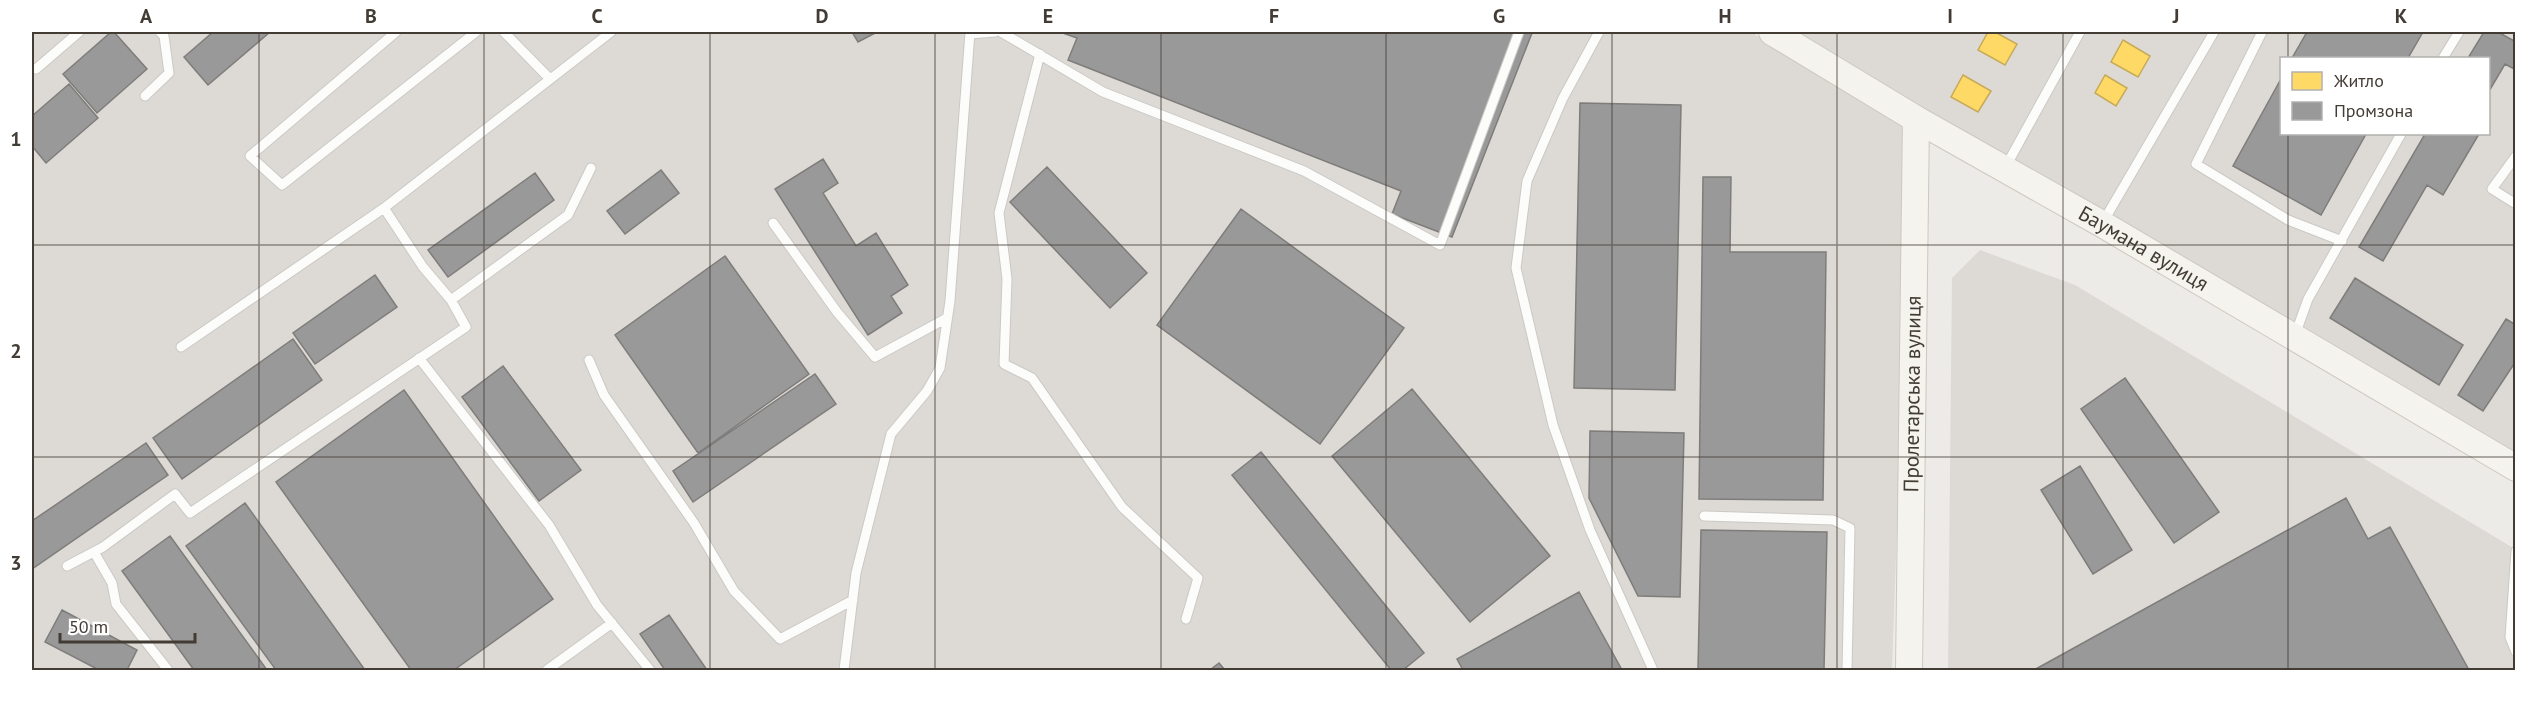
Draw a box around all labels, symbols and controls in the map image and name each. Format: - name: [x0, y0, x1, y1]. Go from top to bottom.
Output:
- text: A: [140, 3, 153, 29]
- text: B: [365, 3, 377, 29]
- text: C: [591, 3, 603, 29]
- text: D: [816, 3, 829, 29]
- text: E: [1043, 3, 1053, 29]
- text: F: [1269, 3, 1279, 29]
- text: G: [1493, 3, 1505, 29]
- text: H: [1718, 3, 1732, 29]
- text: I: [1947, 3, 1953, 29]
- text: J: [2172, 3, 2179, 29]
- text: K: [2395, 3, 2408, 29]
- legend: [2280, 57, 2490, 135]
- text: Житло: [2333, 69, 2384, 92]
- text: Промзона: [2334, 99, 2413, 122]
- text: 1: [10, 126, 22, 152]
- street label: Баумана вулиця: [2074, 199, 2214, 297]
- street label: Пролетарська вулиця: [1897, 296, 1927, 492]
- text: 2: [10, 338, 22, 364]
- text: 3: [10, 550, 22, 576]
- scale bar: [60, 606, 195, 644]
- text: 50 m: [69, 615, 108, 638]

